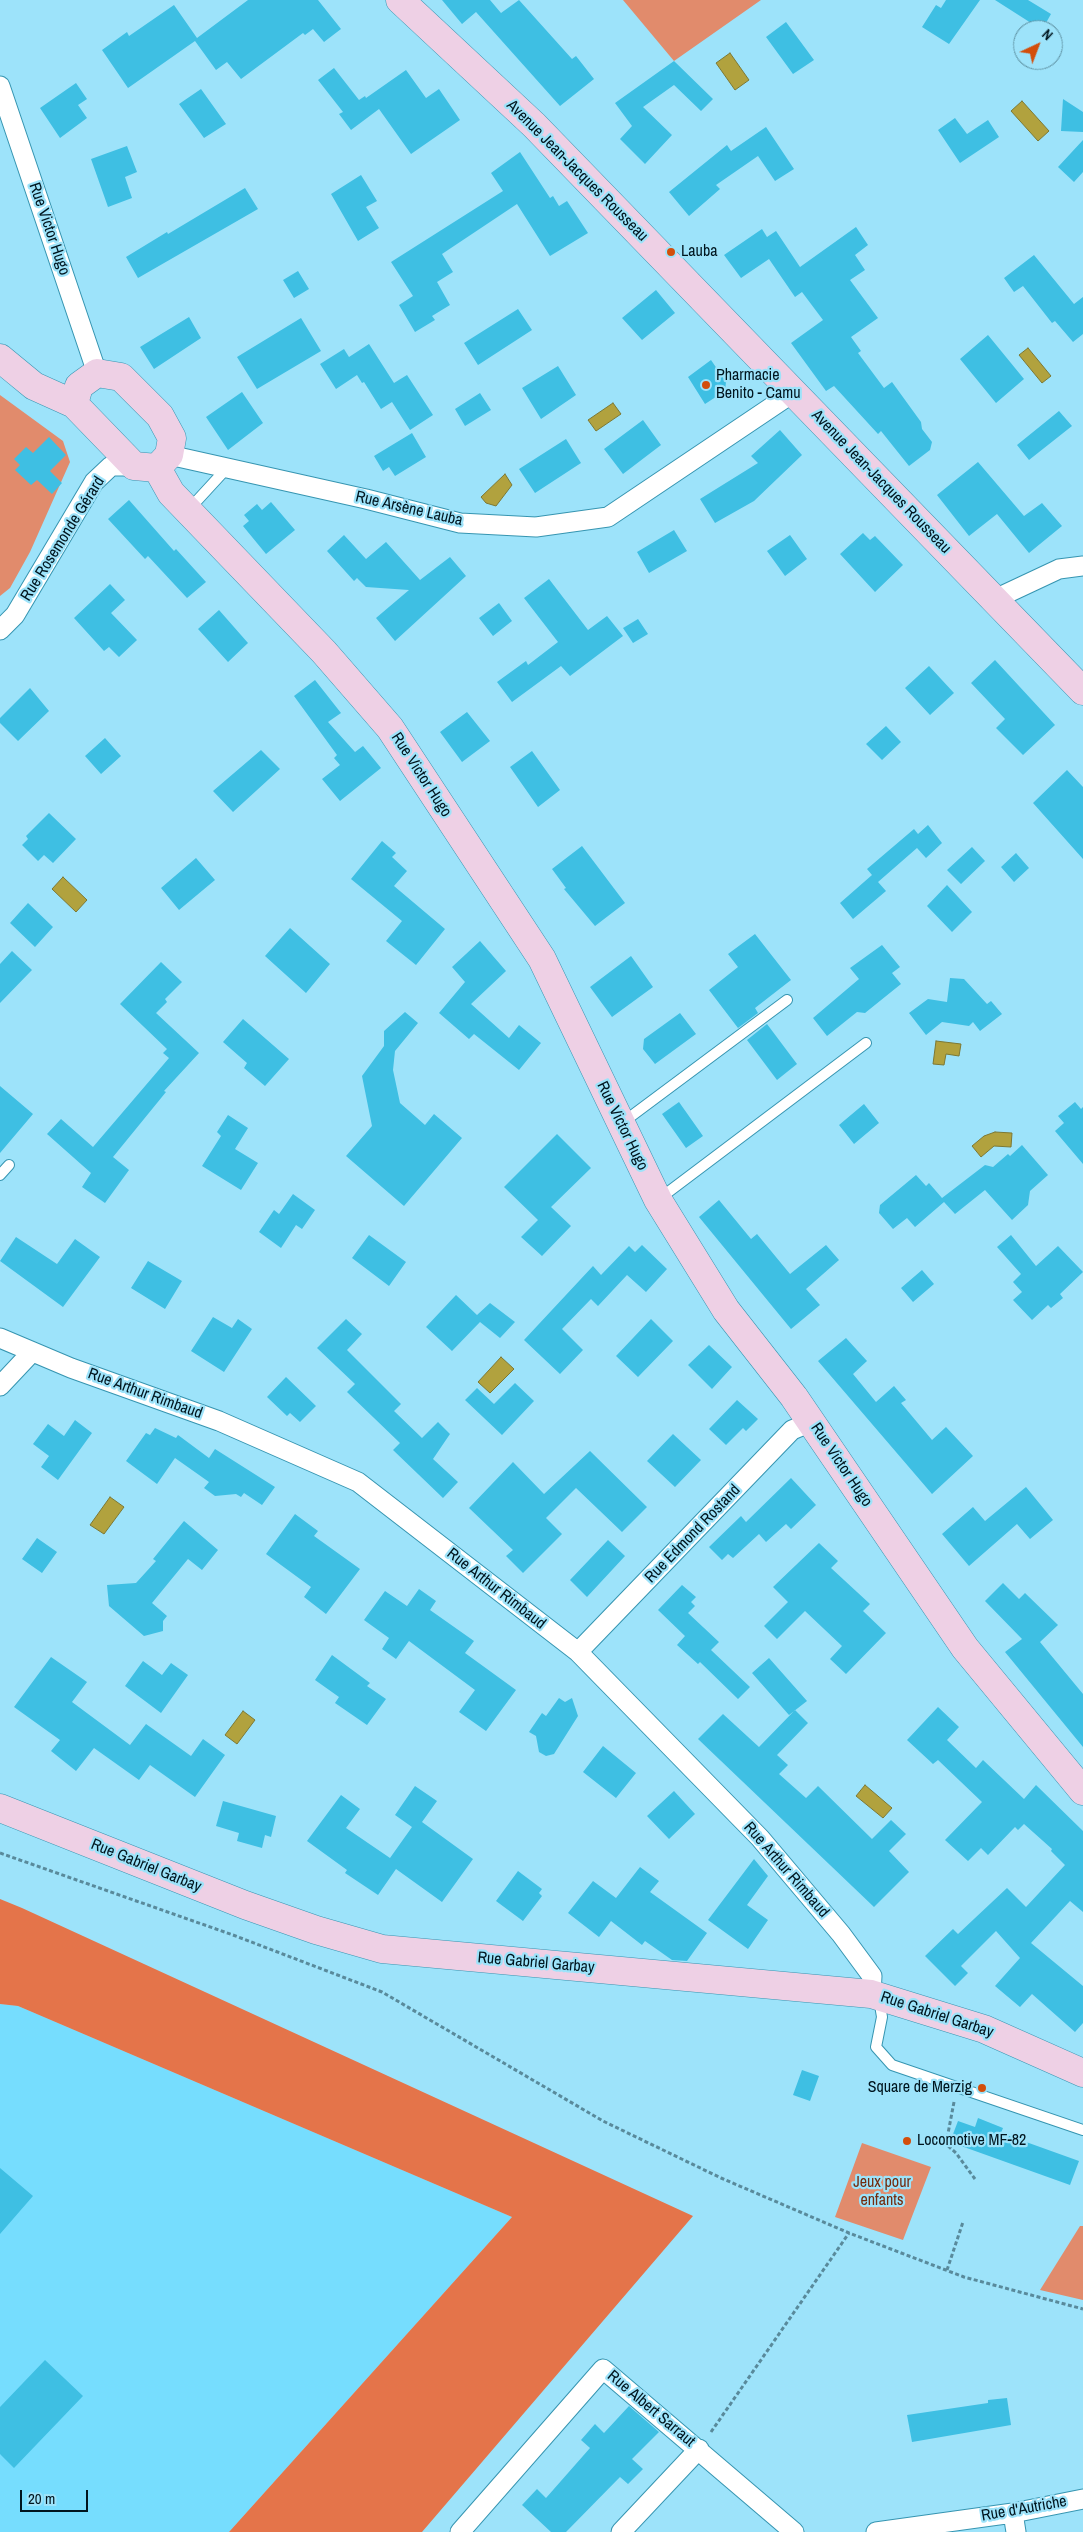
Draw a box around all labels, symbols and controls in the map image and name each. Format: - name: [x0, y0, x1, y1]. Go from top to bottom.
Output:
- north arrow: [1013, 20, 1063, 70]
- text: N: [1038, 25, 1057, 44]
- street label: Avenue Jean-Jacques Rousseau: [502, 96, 652, 246]
- street label: Rue Victor Hugo: [24, 180, 74, 278]
- place label: Lauba: [681, 242, 717, 262]
- marker: Lauba: [665, 246, 677, 258]
- place label: Pharmacie Benito - Camu: [716, 366, 801, 404]
- marker: Pharmacie Benito - Camu: [700, 379, 712, 391]
- street label: Avenue Jean-Jacques Rousseau: [807, 406, 955, 558]
- street label: Rue Rosemonde Gérard: [17, 473, 109, 605]
- street label: Rue Arsène Lauba: [354, 487, 464, 531]
- street label: Rue Victor Hugo: [387, 729, 455, 821]
- street label: Rue Victor Hugo: [592, 1078, 652, 1174]
- street label: Rue Arthur Rimbaud: [85, 1364, 205, 1424]
- street label: Rue Victor Hugo: [806, 1420, 876, 1510]
- street label: Rue Edmond Rostand: [641, 1481, 745, 1587]
- street label: Rue Arthur Rimbaud: [443, 1544, 549, 1634]
- street label: Rue Arthur Rimbaud: [739, 1818, 833, 1922]
- street label: Rue Gabriel Garbay: [88, 1835, 204, 1897]
- street label: Rue Gabriel Garbay: [477, 1948, 595, 1978]
- street label: Rue Gabriel Garbay: [878, 1988, 996, 2042]
- place label: Square de Merzig: [868, 2078, 972, 2098]
- marker: Square de Merzig: [976, 2082, 988, 2094]
- place label: Locomotive MF-82: [917, 2131, 1026, 2151]
- marker: Locomotive MF-82: [901, 2135, 913, 2147]
- park label: Jeux pour enfants: [853, 2173, 911, 2211]
- street label: Rue Albert Sarraut: [603, 2367, 699, 2451]
- scale bar: [22, 2480, 90, 2512]
- text: 20 m: [28, 2488, 55, 2509]
- street label: Rue d'Autriche: [980, 2492, 1068, 2526]

